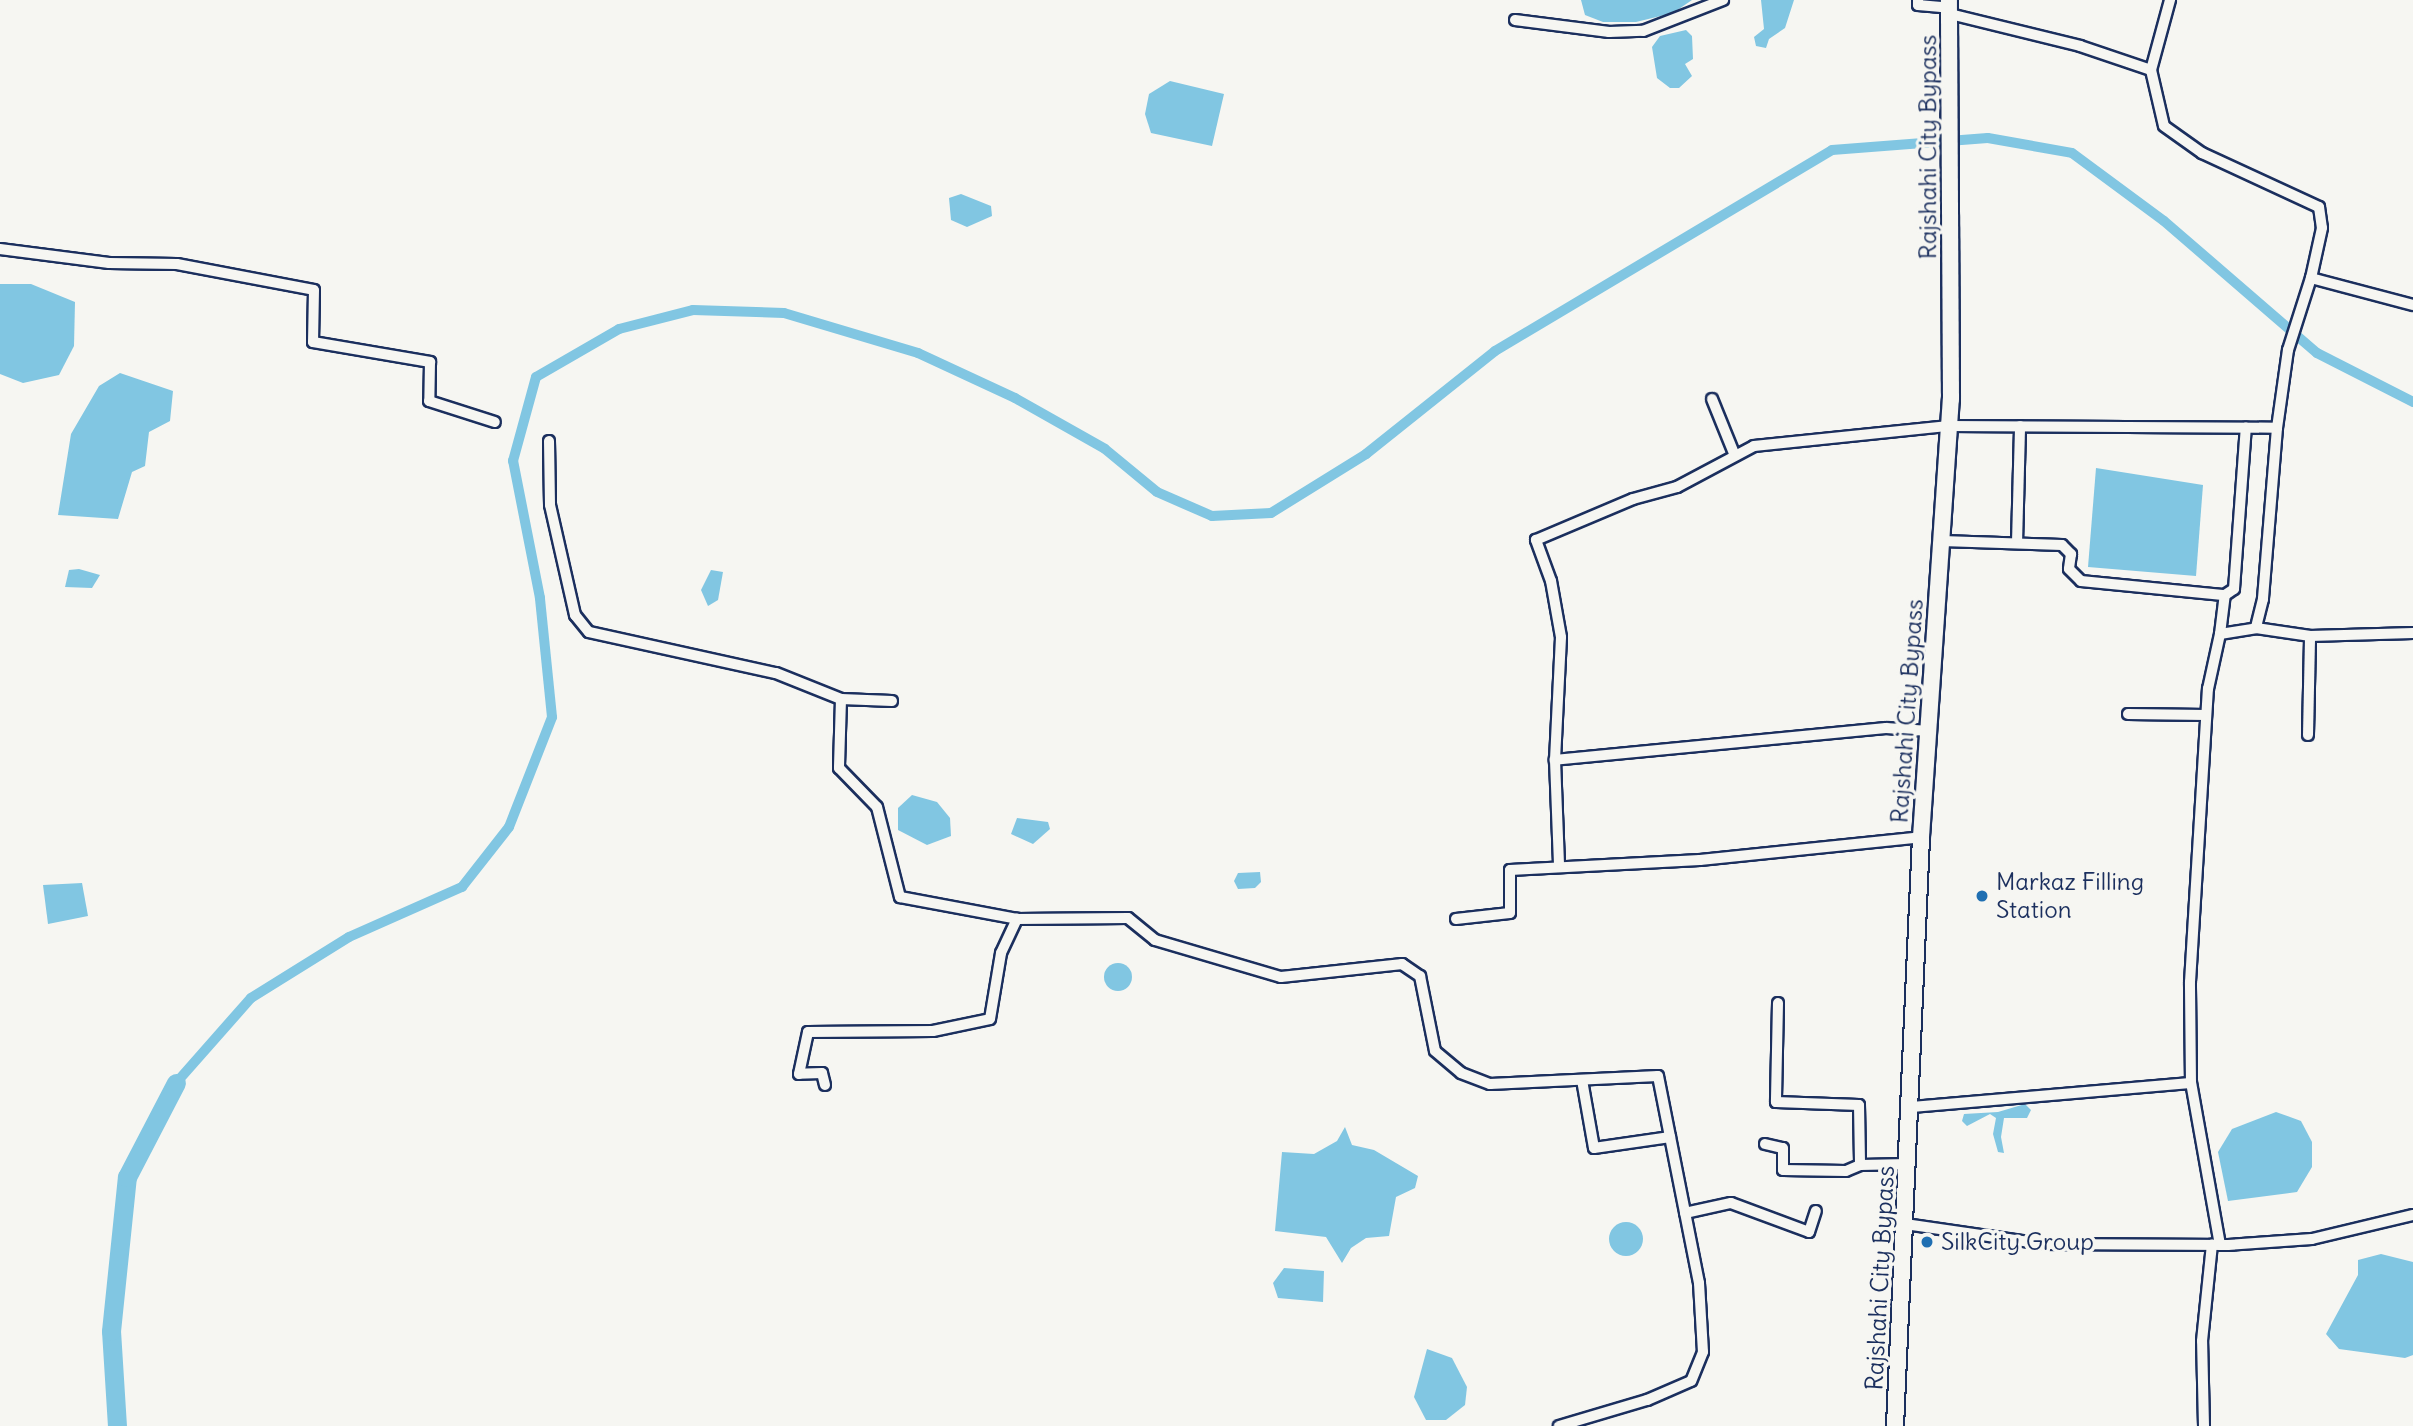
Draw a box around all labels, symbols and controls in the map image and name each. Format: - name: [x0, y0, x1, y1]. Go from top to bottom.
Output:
- street label: Rajshahi City Bypass: [1914, 35, 1942, 259]
- street label: Rajshahi City Bypass: [1885, 598, 1929, 824]
- place label: Markaz Filling Station: [1996, 868, 2144, 924]
- marker: Markaz Filling Station: [1974, 888, 1990, 904]
- street label: Rajshahi City Bypass: [1860, 1165, 1900, 1391]
- place label: SilkCity Group: [1941, 1228, 2094, 1256]
- marker: SilkCity Group: [1919, 1234, 1935, 1250]

